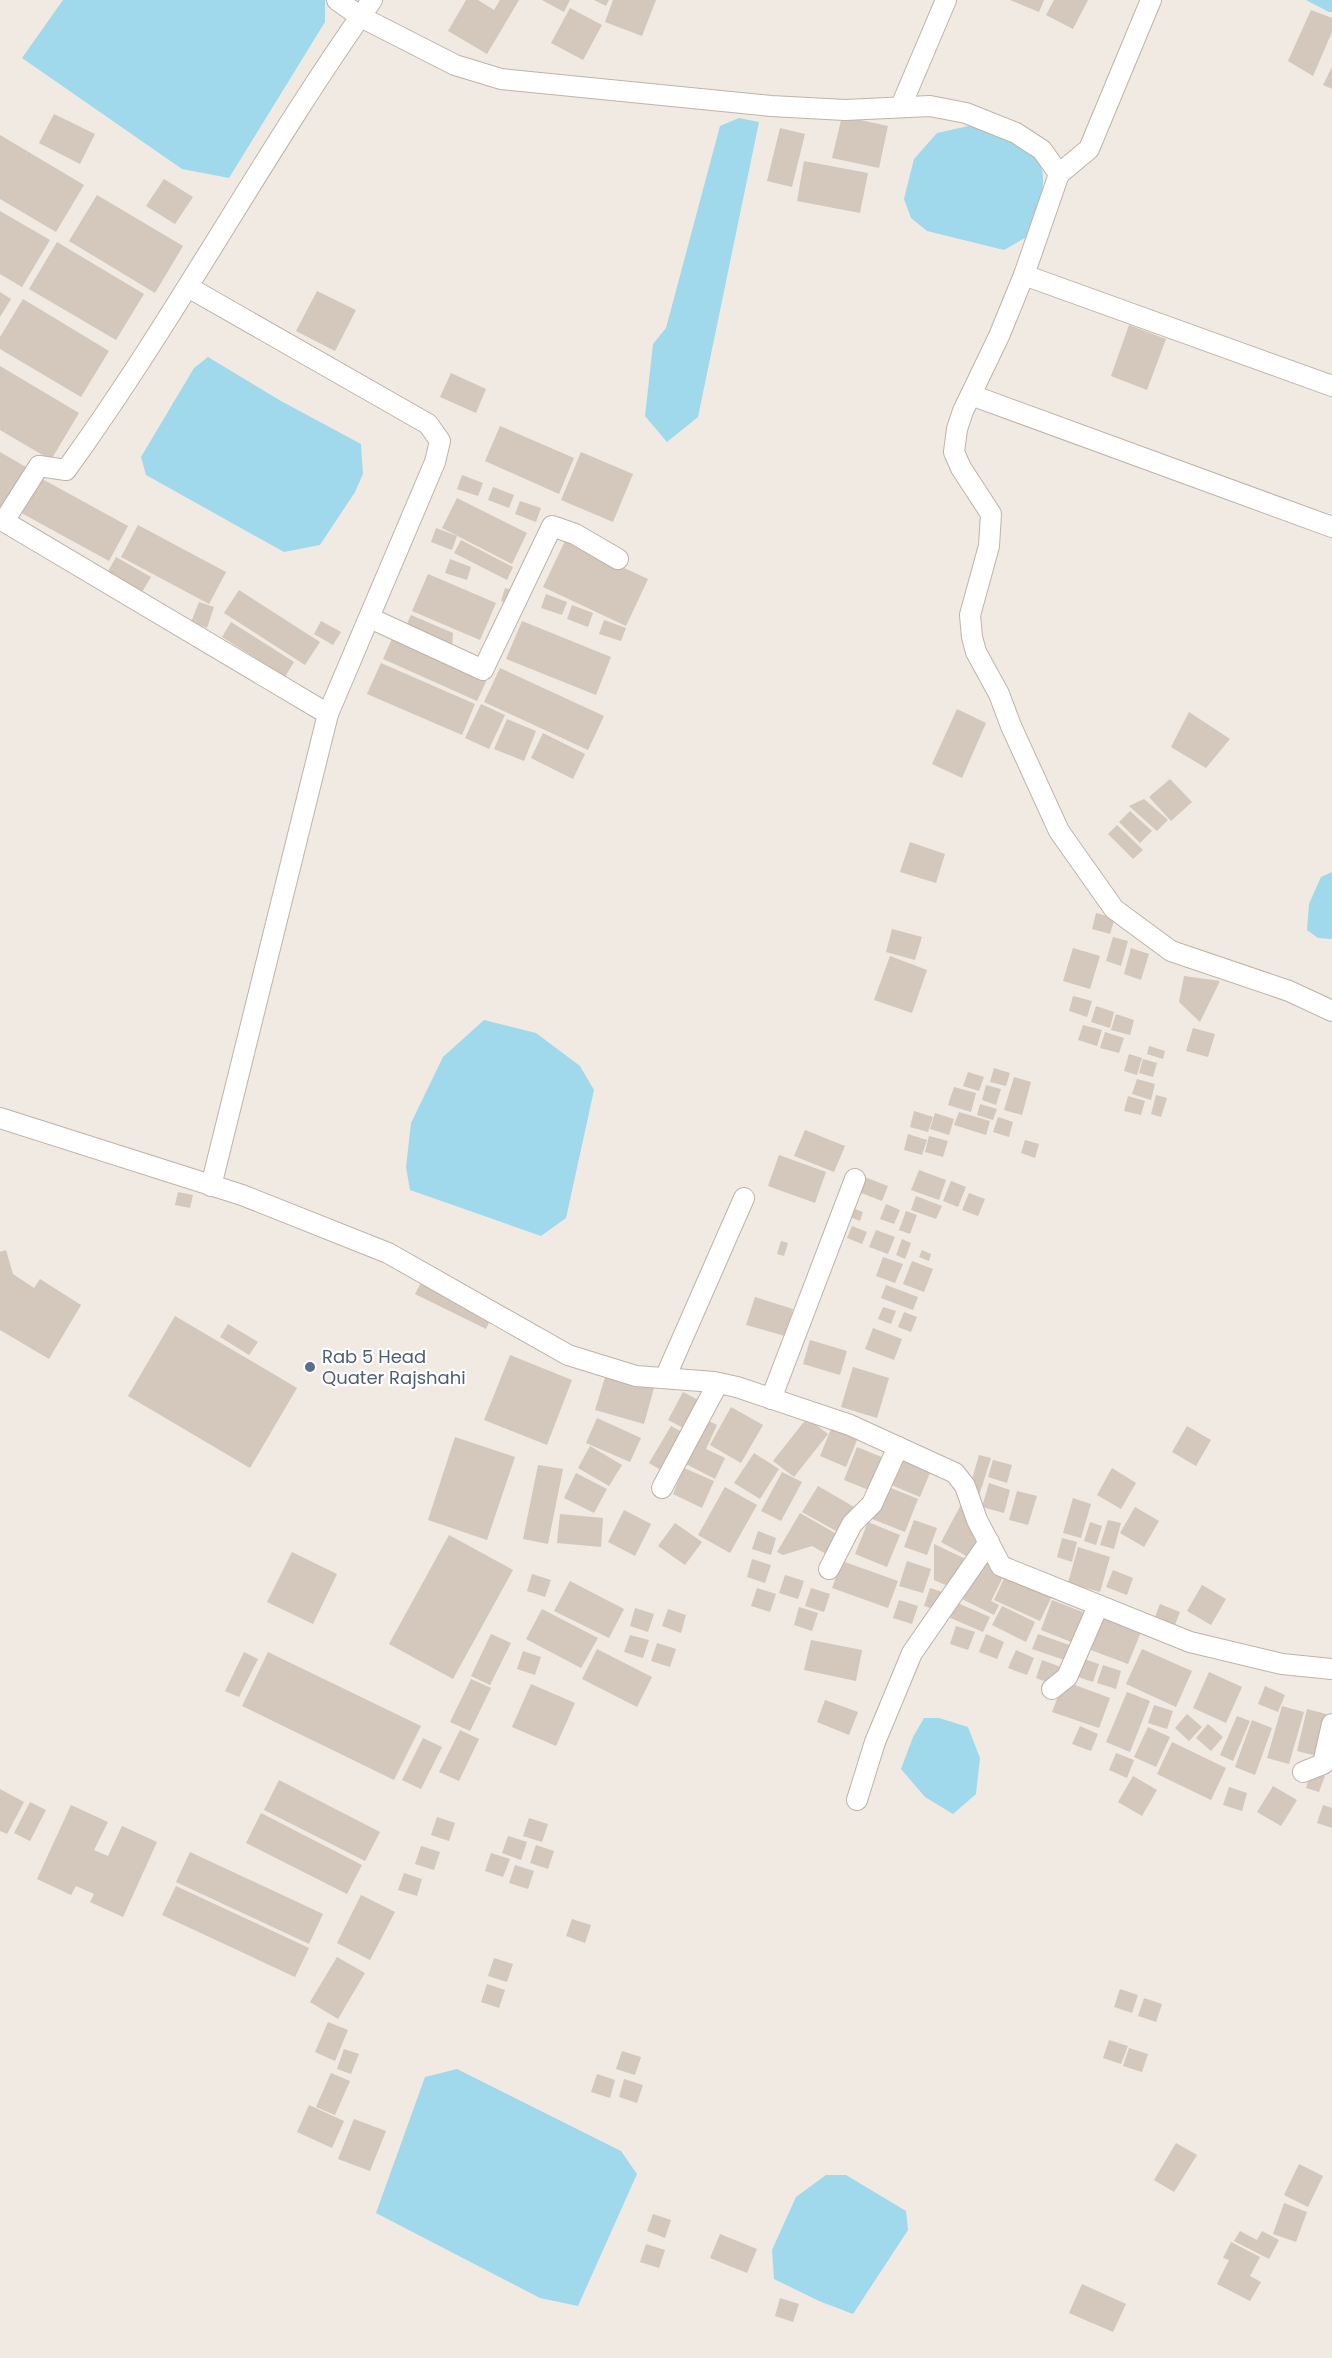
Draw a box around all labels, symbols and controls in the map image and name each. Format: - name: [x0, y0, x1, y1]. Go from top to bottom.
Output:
- place label: Rab 5 Head Quater Rajshahi: [322, 1344, 466, 1390]
- marker: Rab 5 Head Quater Rajshahi: [303, 1360, 317, 1374]

